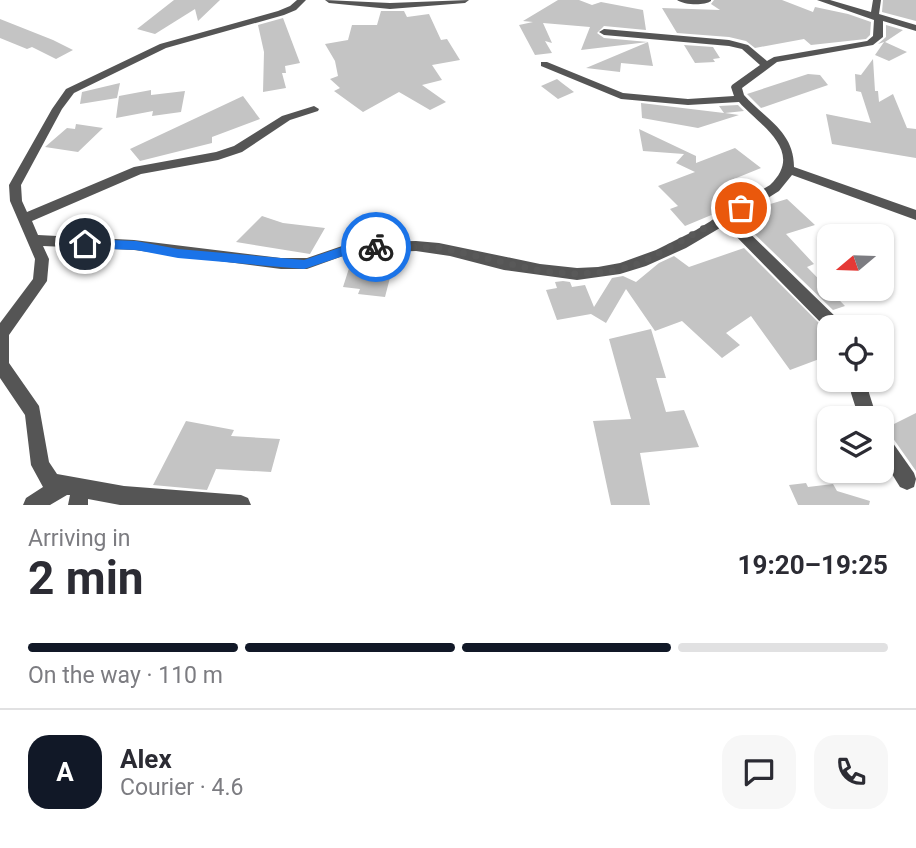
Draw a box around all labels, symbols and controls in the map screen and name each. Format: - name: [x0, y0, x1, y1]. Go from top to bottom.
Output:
- pin: [711, 178, 771, 238]
- icon: bag: [722, 189, 760, 227]
- courier: [341, 212, 411, 282]
- pin: [55, 214, 115, 274]
- north arrow: [817, 224, 894, 301]
- map controls: [817, 224, 894, 483]
- icon: home: [66, 225, 104, 263]
- icon: bike: [357, 228, 395, 266]
- button: locate: [817, 315, 894, 392]
- button: layers: [817, 406, 894, 483]
- text: Arriving in: [28, 525, 131, 552]
- text: 19:20–19:25: [738, 550, 888, 580]
- text: 2 min: [28, 551, 144, 605]
- text: On the way · 110 m: [28, 662, 223, 689]
- button: chat: [722, 735, 796, 809]
- button: phone: [814, 735, 888, 809]
- text: Alex: [120, 744, 172, 774]
- text: A: [56, 757, 74, 787]
- text: Courier · 4.6: [120, 774, 243, 801]

